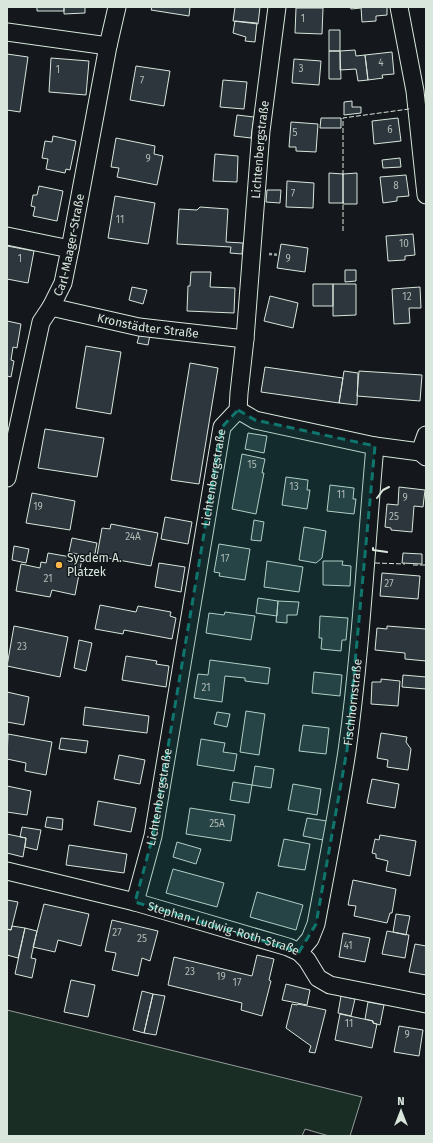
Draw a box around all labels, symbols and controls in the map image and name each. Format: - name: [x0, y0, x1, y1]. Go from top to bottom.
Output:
- house number: 1: [301, 13, 305, 25]
- house number: 4: [378, 57, 384, 69]
- house number: 3: [299, 63, 304, 75]
- house number: 1: [56, 64, 60, 76]
- house number: 7: [140, 75, 145, 87]
- street label: Lichtenbergstraße: [249, 100, 272, 199]
- house number: 6: [387, 124, 393, 136]
- house number: 5: [292, 127, 298, 139]
- house number: 9: [145, 153, 151, 165]
- house number: 8: [393, 180, 399, 192]
- house number: 7: [291, 188, 296, 200]
- street label: Carl-Maager-Straße: [51, 193, 87, 299]
- house number: 11: [116, 214, 124, 226]
- house number: 10: [399, 238, 409, 250]
- house number: 1: [18, 253, 22, 265]
- house number: 9: [285, 253, 291, 265]
- house number: 12: [402, 291, 412, 303]
- street label: Kronstädter Straße: [96, 311, 200, 341]
- street label: Lichtenbergstraße: [198, 428, 229, 527]
- house number: 15: [247, 459, 257, 471]
- house number: 13: [289, 481, 299, 493]
- house number: 11: [337, 489, 345, 501]
- house number: 9: [402, 492, 408, 504]
- house number: 19: [33, 501, 43, 513]
- house number: 25: [389, 511, 399, 523]
- house number: 24A: [125, 531, 141, 543]
- place label: Sysdem A. Platzek: [67, 551, 122, 579]
- house number: 17: [221, 553, 230, 565]
- marker: Sysdem A. Platzek: [54, 560, 64, 570]
- house number: 21: [43, 573, 53, 585]
- house number: 27: [384, 578, 394, 590]
- house number: 23: [17, 641, 27, 653]
- street label: Fischhornstraße: [341, 658, 365, 747]
- house number: 21: [201, 682, 211, 694]
- street label: Lichtenbergstraße: [144, 747, 175, 847]
- house number: 25A: [209, 818, 225, 830]
- street label: Stephan-Ludwig-Roth-Straße: [146, 899, 302, 958]
- house number: 27: [112, 927, 122, 939]
- house number: 25: [137, 933, 147, 945]
- house number: 41: [343, 940, 353, 952]
- house number: 23: [185, 966, 195, 978]
- house number: 19: [216, 971, 226, 983]
- house number: 17: [233, 977, 242, 989]
- house number: 11: [345, 1018, 353, 1030]
- house number: 9: [404, 1029, 410, 1041]
- north arrow: [381, 1091, 421, 1131]
- text: N: [397, 1095, 405, 1108]

